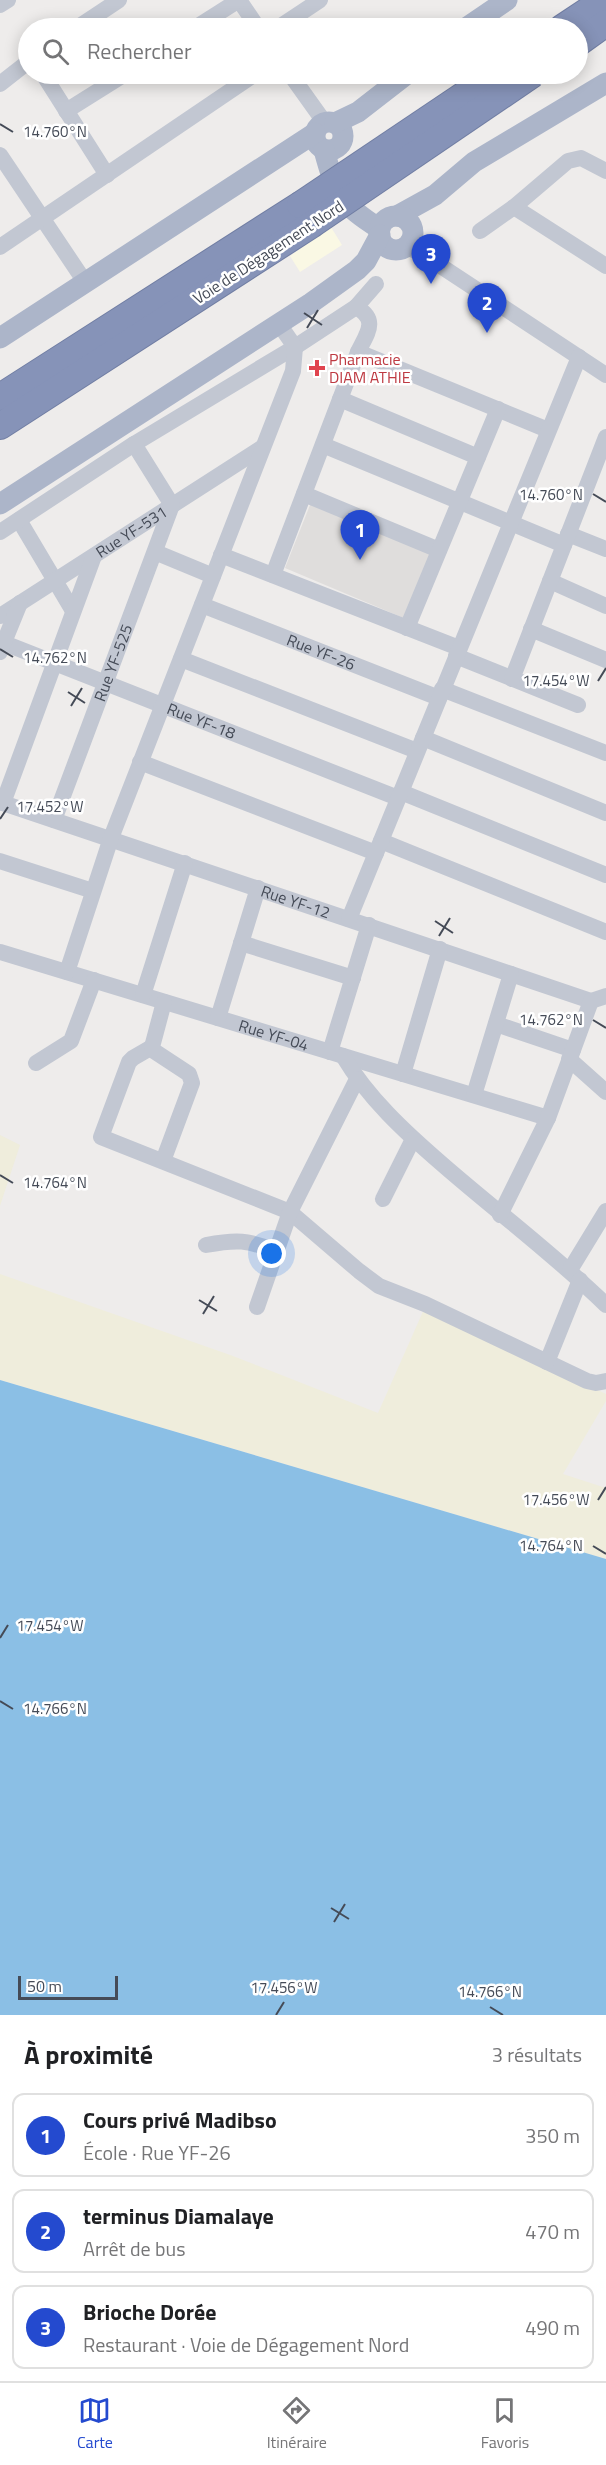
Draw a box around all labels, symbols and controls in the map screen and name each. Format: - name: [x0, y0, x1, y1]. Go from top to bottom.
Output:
- search box: [18, 18, 588, 84]
- text: Rechercher: [87, 34, 192, 68]
- icon: search: [39, 35, 72, 68]
- text: 14.760°N: [23, 120, 87, 143]
- street label: Voie de Dégagement Nord: [188, 194, 348, 310]
- pin: 3: [412, 234, 450, 284]
- pin: 2: [468, 284, 506, 333]
- place label: Pharmacie DIAM ATHIE: [329, 347, 411, 389]
- marker: Pharmacie DIAM ATHIE: [310, 361, 324, 375]
- text: 14.760°N: [519, 483, 583, 506]
- street label: Rue YF-531: [91, 500, 172, 564]
- pin: 1: [340, 510, 380, 560]
- street label: Rue YF-525: [88, 621, 138, 705]
- street label: Rue YF-26: [283, 627, 359, 676]
- text: 14.762°N: [23, 646, 87, 669]
- text: 17.454°W: [523, 669, 589, 692]
- street label: Rue YF-18: [163, 696, 239, 745]
- text: 17.452°W: [17, 795, 83, 818]
- street label: Rue YF-12: [258, 879, 334, 924]
- text: 14.762°N: [519, 1008, 583, 1031]
- street label: Rue YF-04: [236, 1013, 312, 1057]
- text: 14.764°N: [23, 1171, 87, 1194]
- your location: [257, 1239, 286, 1268]
- text: 17.456°W: [523, 1488, 589, 1511]
- text: 14.764°N: [519, 1534, 583, 1557]
- text: 17.454°W: [17, 1614, 83, 1637]
- text: 14.766°N: [23, 1697, 87, 1720]
- scale bar: [18, 1973, 118, 2000]
- text: 50 m: [27, 1974, 62, 1998]
- text: 17.456°W: [251, 1976, 317, 1999]
- text: 14.766°N: [458, 1980, 522, 2003]
- text: À proximité: [24, 2035, 153, 2074]
- text: 3 résultats: [492, 2039, 582, 2070]
- text: Cours privé Madibso: [83, 2103, 277, 2137]
- text: 1: [40, 2120, 51, 2151]
- text: 350 m: [525, 2120, 580, 2151]
- text: École · Rue YF-26: [83, 2137, 231, 2168]
- text: terminus Diamalaye: [83, 2199, 274, 2233]
- text: 2: [40, 2216, 51, 2247]
- text: 470 m: [525, 2216, 580, 2247]
- text: Arrêt de bus: [83, 2233, 186, 2264]
- text: Brioche Dorée: [83, 2295, 216, 2329]
- text: 3: [40, 2312, 51, 2343]
- text: 490 m: [525, 2312, 580, 2343]
- text: Restaurant · Voie de Dégagement Nord: [83, 2329, 409, 2360]
- tab: Carte: [77, 2394, 113, 2454]
- tab: Itinéraire: [267, 2394, 327, 2454]
- tab: Favoris: [481, 2394, 529, 2454]

